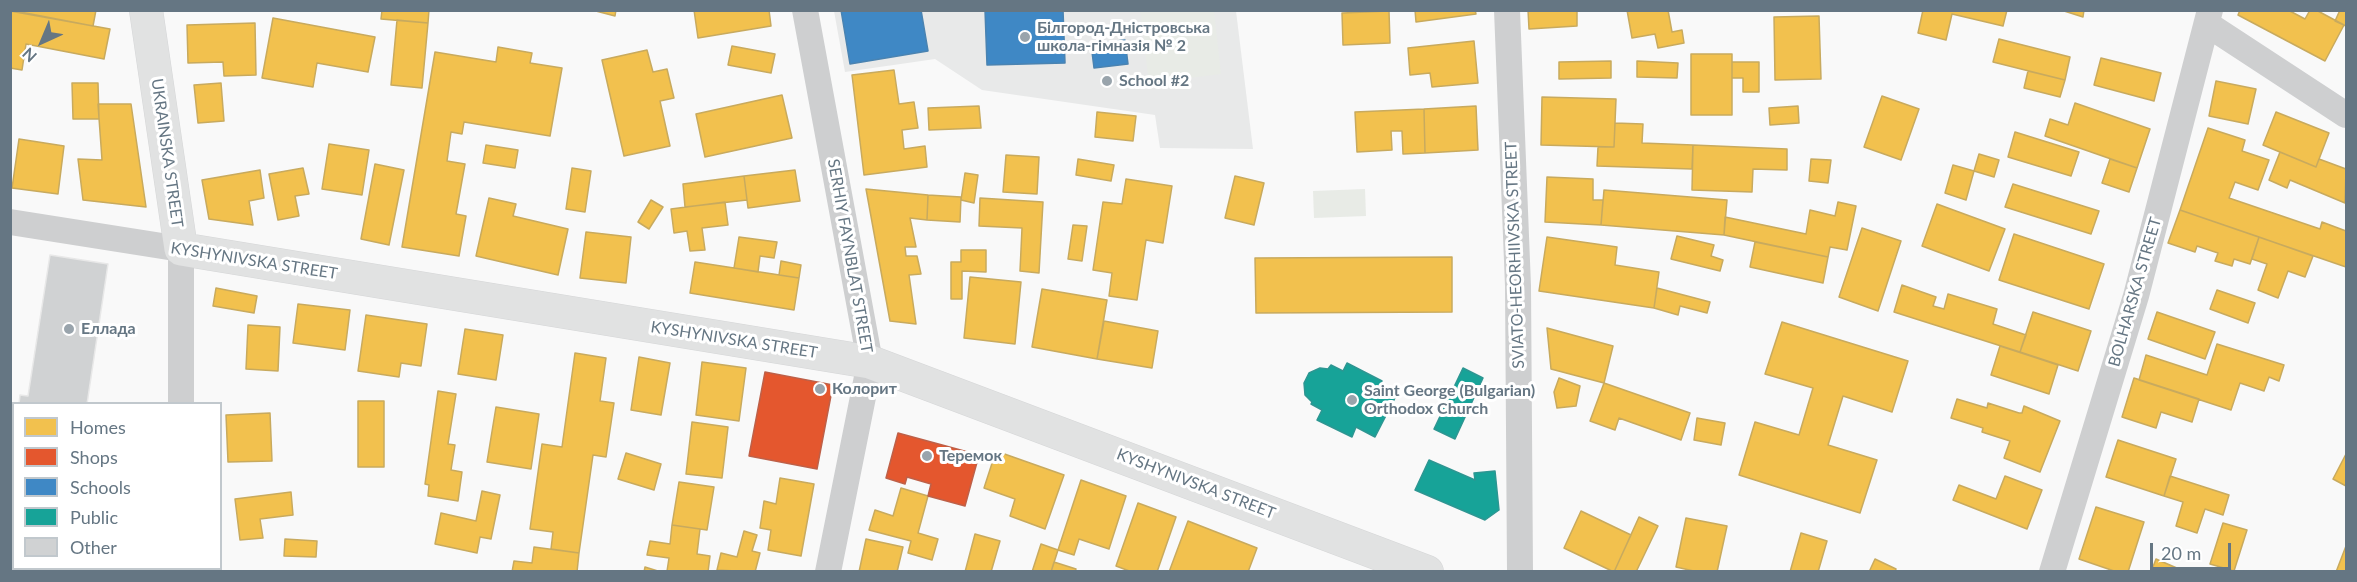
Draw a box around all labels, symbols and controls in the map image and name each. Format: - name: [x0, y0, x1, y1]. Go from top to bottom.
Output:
- north arrow: [12, 12, 72, 72]
- place label: Білгород-Дністровська школа-гімназія № 2: [1037, 18, 1210, 56]
- marker: Білгород-Дністровська школа-гімназія № 2: [1018, 30, 1032, 44]
- text: N: [18, 44, 40, 66]
- place label: School #2: [1119, 71, 1189, 91]
- marker: School #2: [1100, 74, 1114, 88]
- street label: UKRAINSKA STREET: [147, 77, 187, 229]
- street label: SVIATO-HEORHIIVSKA STREET: [1501, 141, 1529, 369]
- street label: SERHIY FAYNBLAT STREET: [823, 158, 877, 354]
- street label: BOLHARSKA STREET: [2104, 215, 2166, 369]
- street label: KYSHYNIVSKA STREET: [169, 238, 339, 284]
- street label: KYSHYNIVSKA STREET: [649, 317, 819, 363]
- place label: Еллада: [81, 319, 136, 339]
- marker: Еллада: [62, 322, 76, 336]
- place label: Колорит: [832, 379, 897, 399]
- place label: Saint George (Bulgarian) Orthodox Church: [1364, 381, 1535, 419]
- marker: Колорит: [813, 382, 827, 396]
- marker: Saint George (Bulgarian) Orthodox Church: [1345, 393, 1359, 407]
- legend: [12, 402, 222, 570]
- text: Homes: [70, 416, 126, 438]
- street label: KYSHYNIVSKA STREET: [1114, 445, 1278, 523]
- text: Shops: [70, 446, 118, 468]
- place label: Теремок: [939, 446, 1002, 466]
- marker: Теремок: [920, 449, 934, 463]
- text: Schools: [70, 476, 131, 498]
- text: Public: [70, 506, 118, 528]
- scale bar: [2153, 531, 2234, 569]
- text: Other: [70, 536, 117, 558]
- text: 20 m: [2161, 542, 2201, 564]

